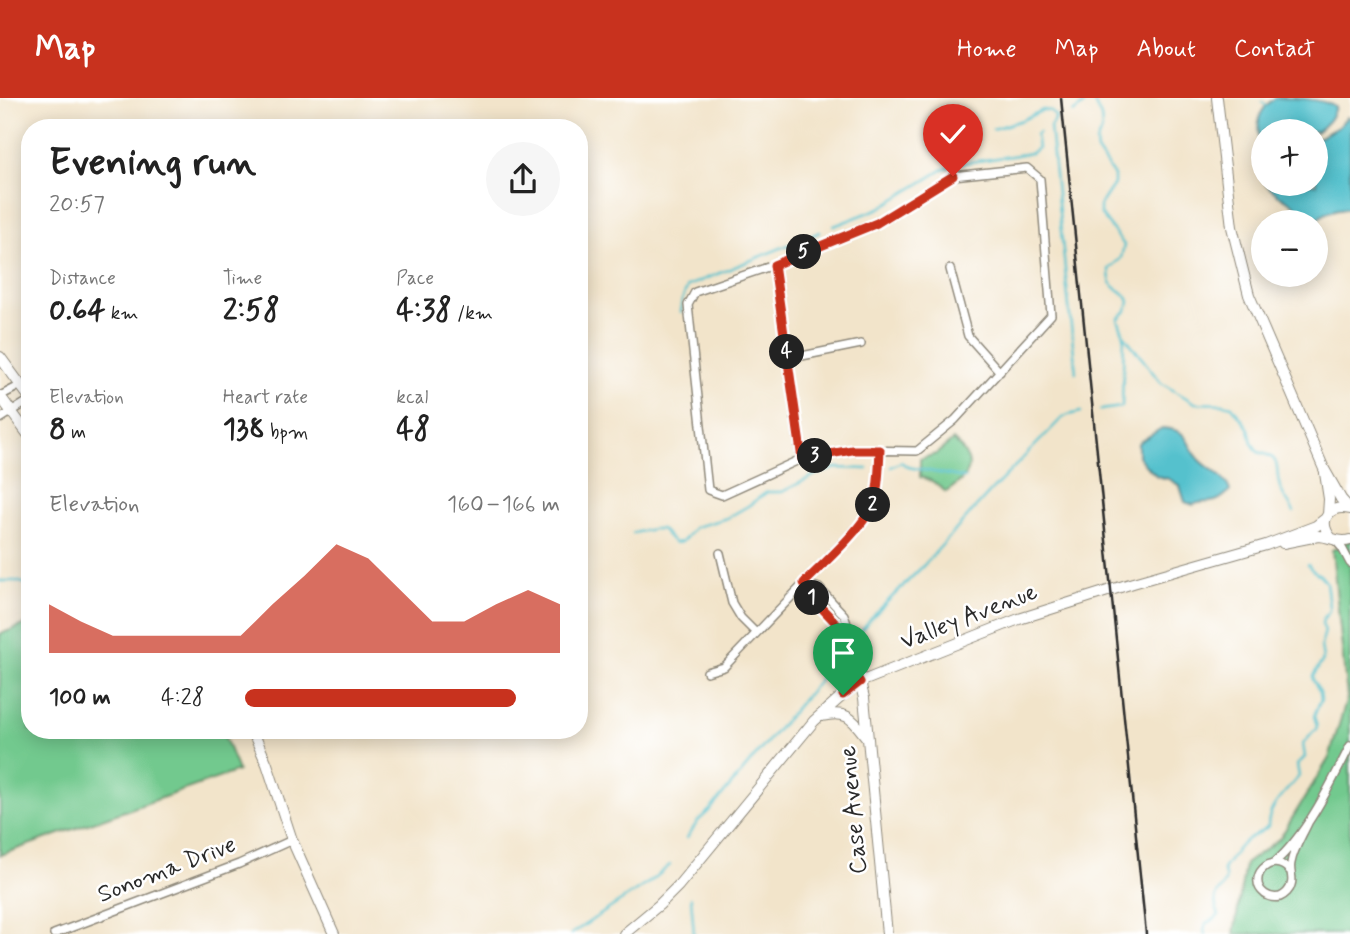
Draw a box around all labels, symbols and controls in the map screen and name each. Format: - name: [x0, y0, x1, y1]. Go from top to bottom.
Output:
- text: Map: [35, 27, 95, 71]
- text: Home: [957, 34, 1017, 65]
- text: Map: [1055, 34, 1099, 65]
- text: About: [1137, 34, 1196, 65]
- text: Contact: [1234, 34, 1315, 65]
- pin: [923, 104, 983, 176]
- icon: check: [934, 115, 972, 153]
- map controls: [1251, 119, 1328, 287]
- button: +: [1251, 119, 1328, 196]
- text: Evening run: [49, 139, 256, 188]
- button: share: [486, 142, 560, 216]
- text: 20:57: [49, 190, 105, 220]
- button: −: [1251, 210, 1328, 287]
- pin: 5: [786, 234, 822, 270]
- text: 5: [798, 239, 809, 264]
- text: Distance: [49, 266, 116, 291]
- text: Time: [223, 266, 262, 291]
- text: Pace: [396, 266, 434, 291]
- text: 0.64: [49, 291, 106, 330]
- text: 2:58: [223, 291, 280, 330]
- text: 4:38: [396, 291, 452, 330]
- text: km: [106, 301, 138, 326]
- text: /km: [452, 301, 493, 326]
- pin: 4: [770, 334, 804, 370]
- text: 4: [781, 339, 792, 364]
- text: Elevation: [49, 385, 124, 410]
- text: Heart rate: [223, 385, 308, 410]
- text: kcal: [396, 385, 428, 410]
- text: 8: [49, 410, 66, 449]
- text: 138: [223, 410, 265, 449]
- text: 48: [396, 410, 430, 449]
- text: m: [66, 420, 86, 445]
- text: bpm: [265, 420, 308, 445]
- pin: 3: [798, 438, 832, 474]
- text: 3: [810, 443, 819, 468]
- pin: 2: [856, 488, 890, 522]
- text: Elevation: [49, 490, 140, 520]
- text: 160–166 m: [447, 490, 560, 520]
- text: 2: [868, 492, 877, 517]
- street label: Valley Avenue: [896, 577, 1042, 657]
- pin: 1: [794, 580, 830, 616]
- text: 1: [807, 585, 816, 610]
- pin: [813, 623, 873, 695]
- icon: arrive: [824, 634, 862, 672]
- text: 100 m: [49, 683, 111, 713]
- text: 4:28: [161, 683, 204, 713]
- street label: Case Avenue: [833, 745, 875, 875]
- street label: Sonoma Drive: [93, 829, 241, 911]

